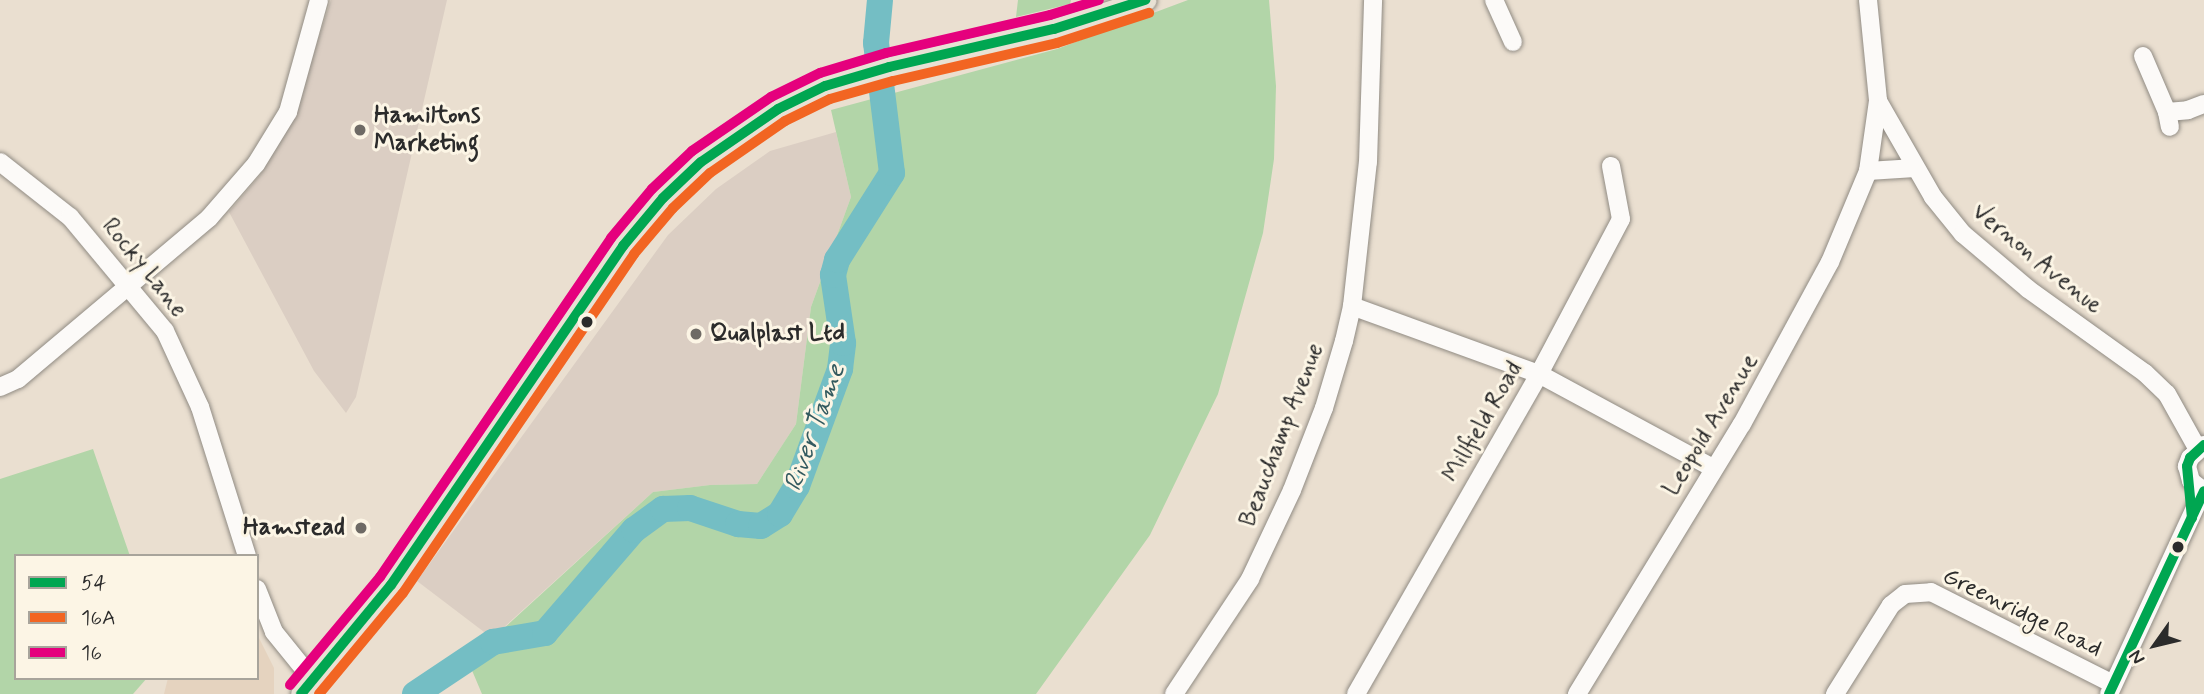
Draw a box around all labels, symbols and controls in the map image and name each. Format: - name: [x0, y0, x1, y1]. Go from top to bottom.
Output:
- place label: Hamiltons Marketing: [374, 102, 480, 158]
- marker: Hamiltons Marketing: [352, 122, 368, 138]
- street label: Vernon Avenue: [1967, 198, 2107, 320]
- street label: Rocky Lane: [96, 214, 192, 322]
- unlabelled marker: [580, 315, 594, 329]
- place label: Qualplast Ltd: [710, 320, 845, 348]
- marker: Qualplast Ltd: [688, 326, 704, 342]
- street label: Beauchamp Avenue: [1233, 337, 1331, 533]
- street label: Leopold Avenue: [1659, 352, 1763, 498]
- street label: Millfield Road: [1437, 357, 1529, 487]
- water label: River Tame: [780, 364, 852, 492]
- place label: Hamstead: [243, 514, 345, 542]
- marker: Hamstead: [351, 518, 371, 538]
- unlabelled marker: [2171, 540, 2185, 554]
- legend: [14, 554, 259, 680]
- street label: Greenridge Road: [1939, 562, 2105, 664]
- text: 54: [81, 569, 106, 597]
- text: 16A: [81, 604, 116, 632]
- north arrow: [2120, 610, 2190, 680]
- text: 16: [81, 639, 102, 667]
- text: N: [2123, 645, 2151, 669]

